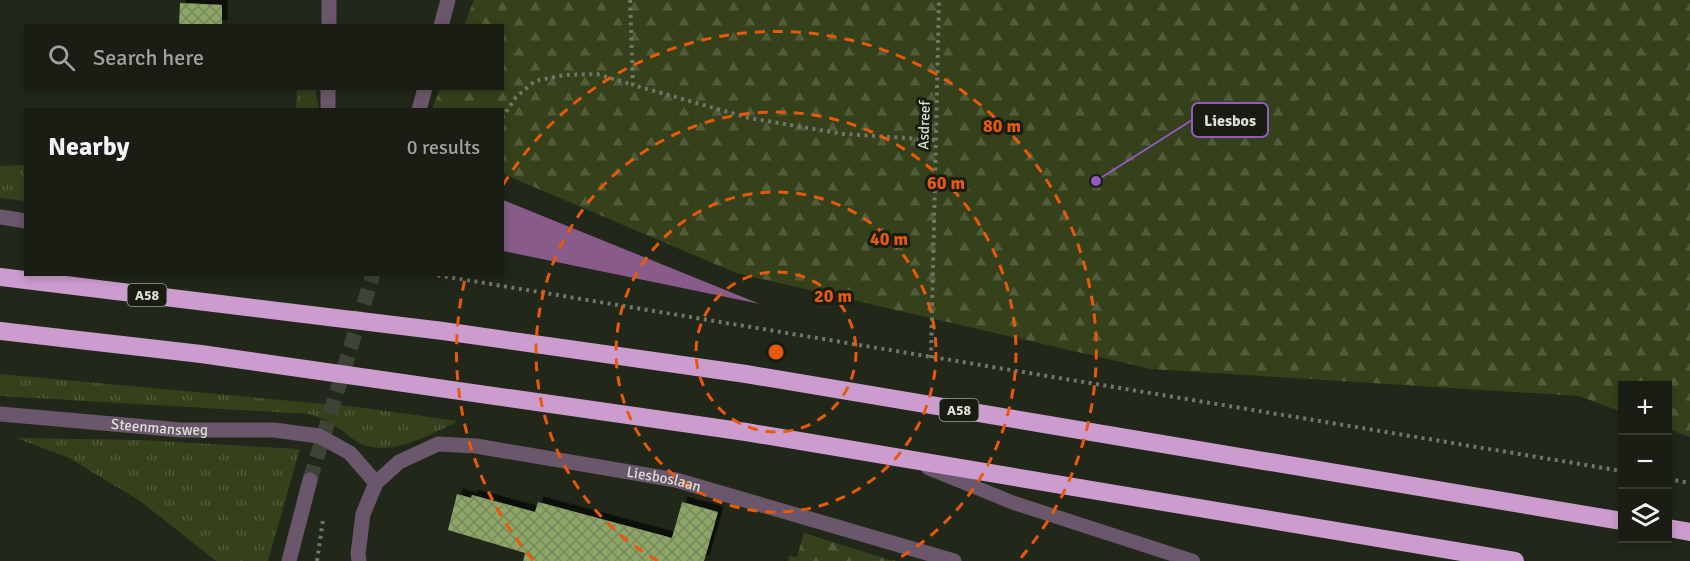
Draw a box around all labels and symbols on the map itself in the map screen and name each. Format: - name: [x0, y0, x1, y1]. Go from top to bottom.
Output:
- street label: Asdreef: [914, 99, 934, 150]
- callout: Liesbos: [1192, 103, 1268, 137]
- text: Liesbos: [1204, 111, 1256, 131]
- text: 80 m: [983, 115, 1021, 137]
- text: 60 m: [927, 172, 965, 194]
- text: 40 m: [870, 228, 908, 250]
- road number: A58: [128, 284, 166, 306]
- text: 20 m: [814, 285, 852, 307]
- centre of rings: [766, 342, 786, 362]
- road number: A58: [940, 399, 978, 421]
- street label: Steenmansweg: [110, 415, 208, 439]
- street label: Liesboslaan: [625, 463, 703, 496]

